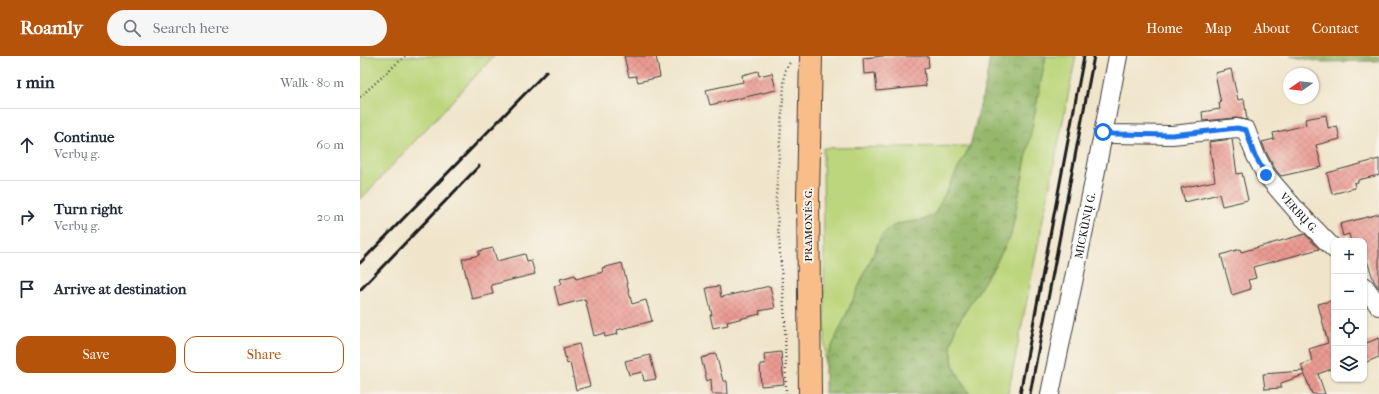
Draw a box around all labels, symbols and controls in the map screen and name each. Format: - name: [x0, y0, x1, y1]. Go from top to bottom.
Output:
- search box: [107, 10, 387, 46]
- text: Roamly: [20, 17, 83, 39]
- icon: search: [121, 17, 143, 39]
- text: Search here: [153, 19, 229, 37]
- text: Home: [1146, 20, 1183, 37]
- text: Map: [1205, 20, 1232, 37]
- text: About: [1254, 20, 1290, 37]
- text: Contact: [1312, 20, 1359, 37]
- north arrow: [1283, 68, 1319, 104]
- text: 1 min: [16, 72, 55, 92]
- text: Walk · 80 m: [280, 75, 344, 90]
- route start: [1094, 123, 1112, 141]
- text: Continue: [54, 128, 114, 146]
- icon: ahead: [16, 134, 38, 156]
- text: 60 m: [316, 137, 344, 152]
- text: Verbų g.: [54, 146, 100, 161]
- route end: [1257, 166, 1275, 184]
- street label: PRAMONĖS G.: [802, 188, 815, 262]
- street label: VERBŲ G.: [1276, 189, 1320, 235]
- street label: MICKŪNŲ G.: [1072, 191, 1098, 260]
- text: Turn right: [54, 200, 123, 218]
- icon: right: [16, 206, 38, 228]
- text: 20 m: [317, 209, 344, 224]
- text: Verbų g.: [54, 218, 100, 233]
- map controls: [1331, 238, 1367, 382]
- button: +: [1331, 238, 1367, 274]
- button: −: [1331, 274, 1367, 310]
- icon: arrive: [16, 278, 38, 300]
- text: Arrive at destination: [54, 280, 186, 298]
- button: locate: [1331, 310, 1367, 346]
- button: Save: [16, 336, 176, 373]
- button: Share: [184, 336, 344, 373]
- button: layers: [1331, 346, 1367, 382]

